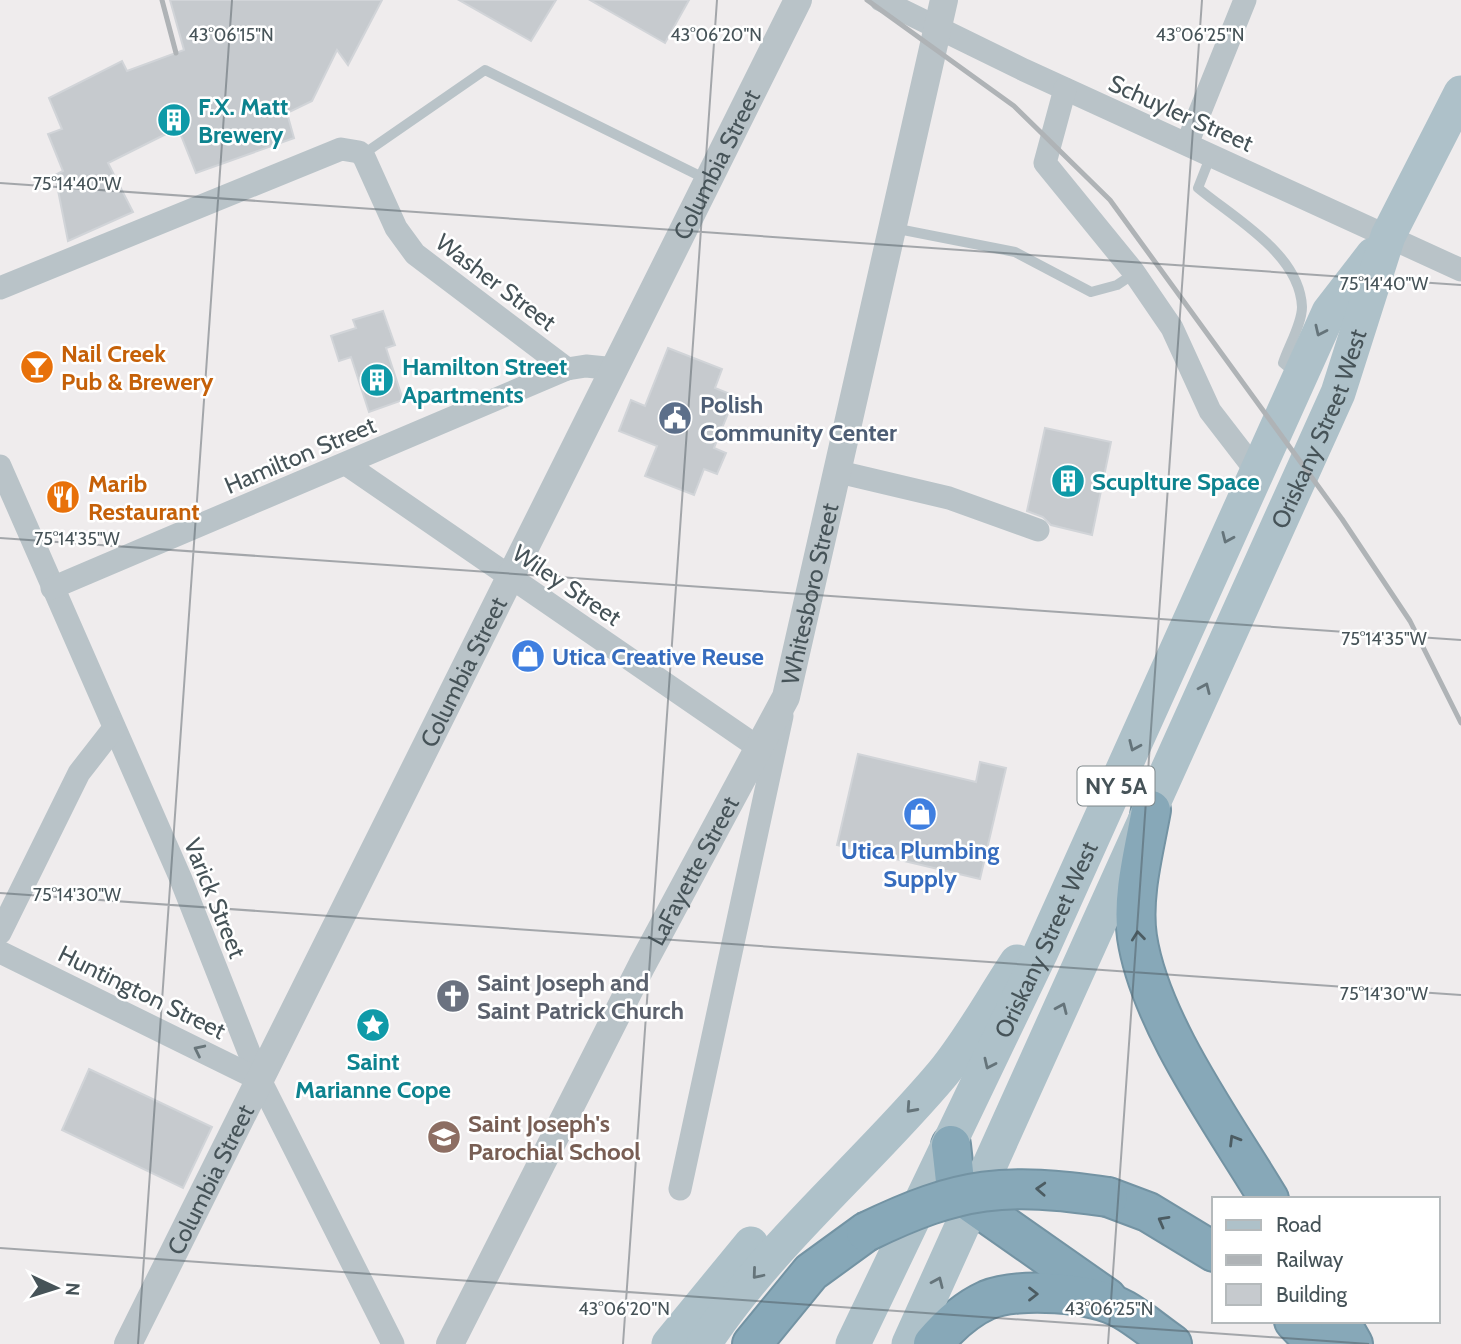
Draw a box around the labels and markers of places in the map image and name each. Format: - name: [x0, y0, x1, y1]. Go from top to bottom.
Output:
- place label: F.X. Matt Brewery: [198, 92, 288, 149]
- building icon: F.X. Matt Brewery: [155, 101, 193, 139]
- place label: Nail Creek Pub & Brewery: [61, 339, 213, 396]
- bar icon: Nail Creek Pub & Brewery: [18, 348, 56, 386]
- place label: Hamilton Street Apartments: [402, 352, 567, 409]
- building icon: Hamilton Street Apartments: [358, 361, 396, 399]
- place label: Polish Community Center: [700, 390, 897, 447]
- public building icon: Polish Community Center: [656, 399, 694, 437]
- building icon: Scuplture Space: [1049, 462, 1087, 500]
- place label: Scuplture Space: [1092, 467, 1260, 496]
- place label: Marib Restaurant: [88, 469, 200, 526]
- restaurant icon: Marib Restaurant: [44, 478, 82, 516]
- shop icon: Utica Creative Reuse: [509, 637, 547, 675]
- place label: Utica Creative Reuse: [552, 642, 764, 671]
- shop icon: Utica Plumbing Supply: [901, 795, 939, 833]
- place label: Utica Plumbing Supply: [841, 836, 999, 893]
- place label: Saint Joseph and Saint Patrick Church: [477, 968, 684, 1025]
- church icon: Saint Joseph and Saint Patrick Church: [434, 977, 472, 1015]
- place icon: Saint Marianne Cope: [354, 1006, 392, 1044]
- place label: Saint Marianne Cope: [295, 1047, 451, 1104]
- place label: Saint Joseph's Parochial School: [468, 1109, 641, 1166]
- school or university icon: Saint Joseph's Parochial School: [425, 1118, 463, 1156]

